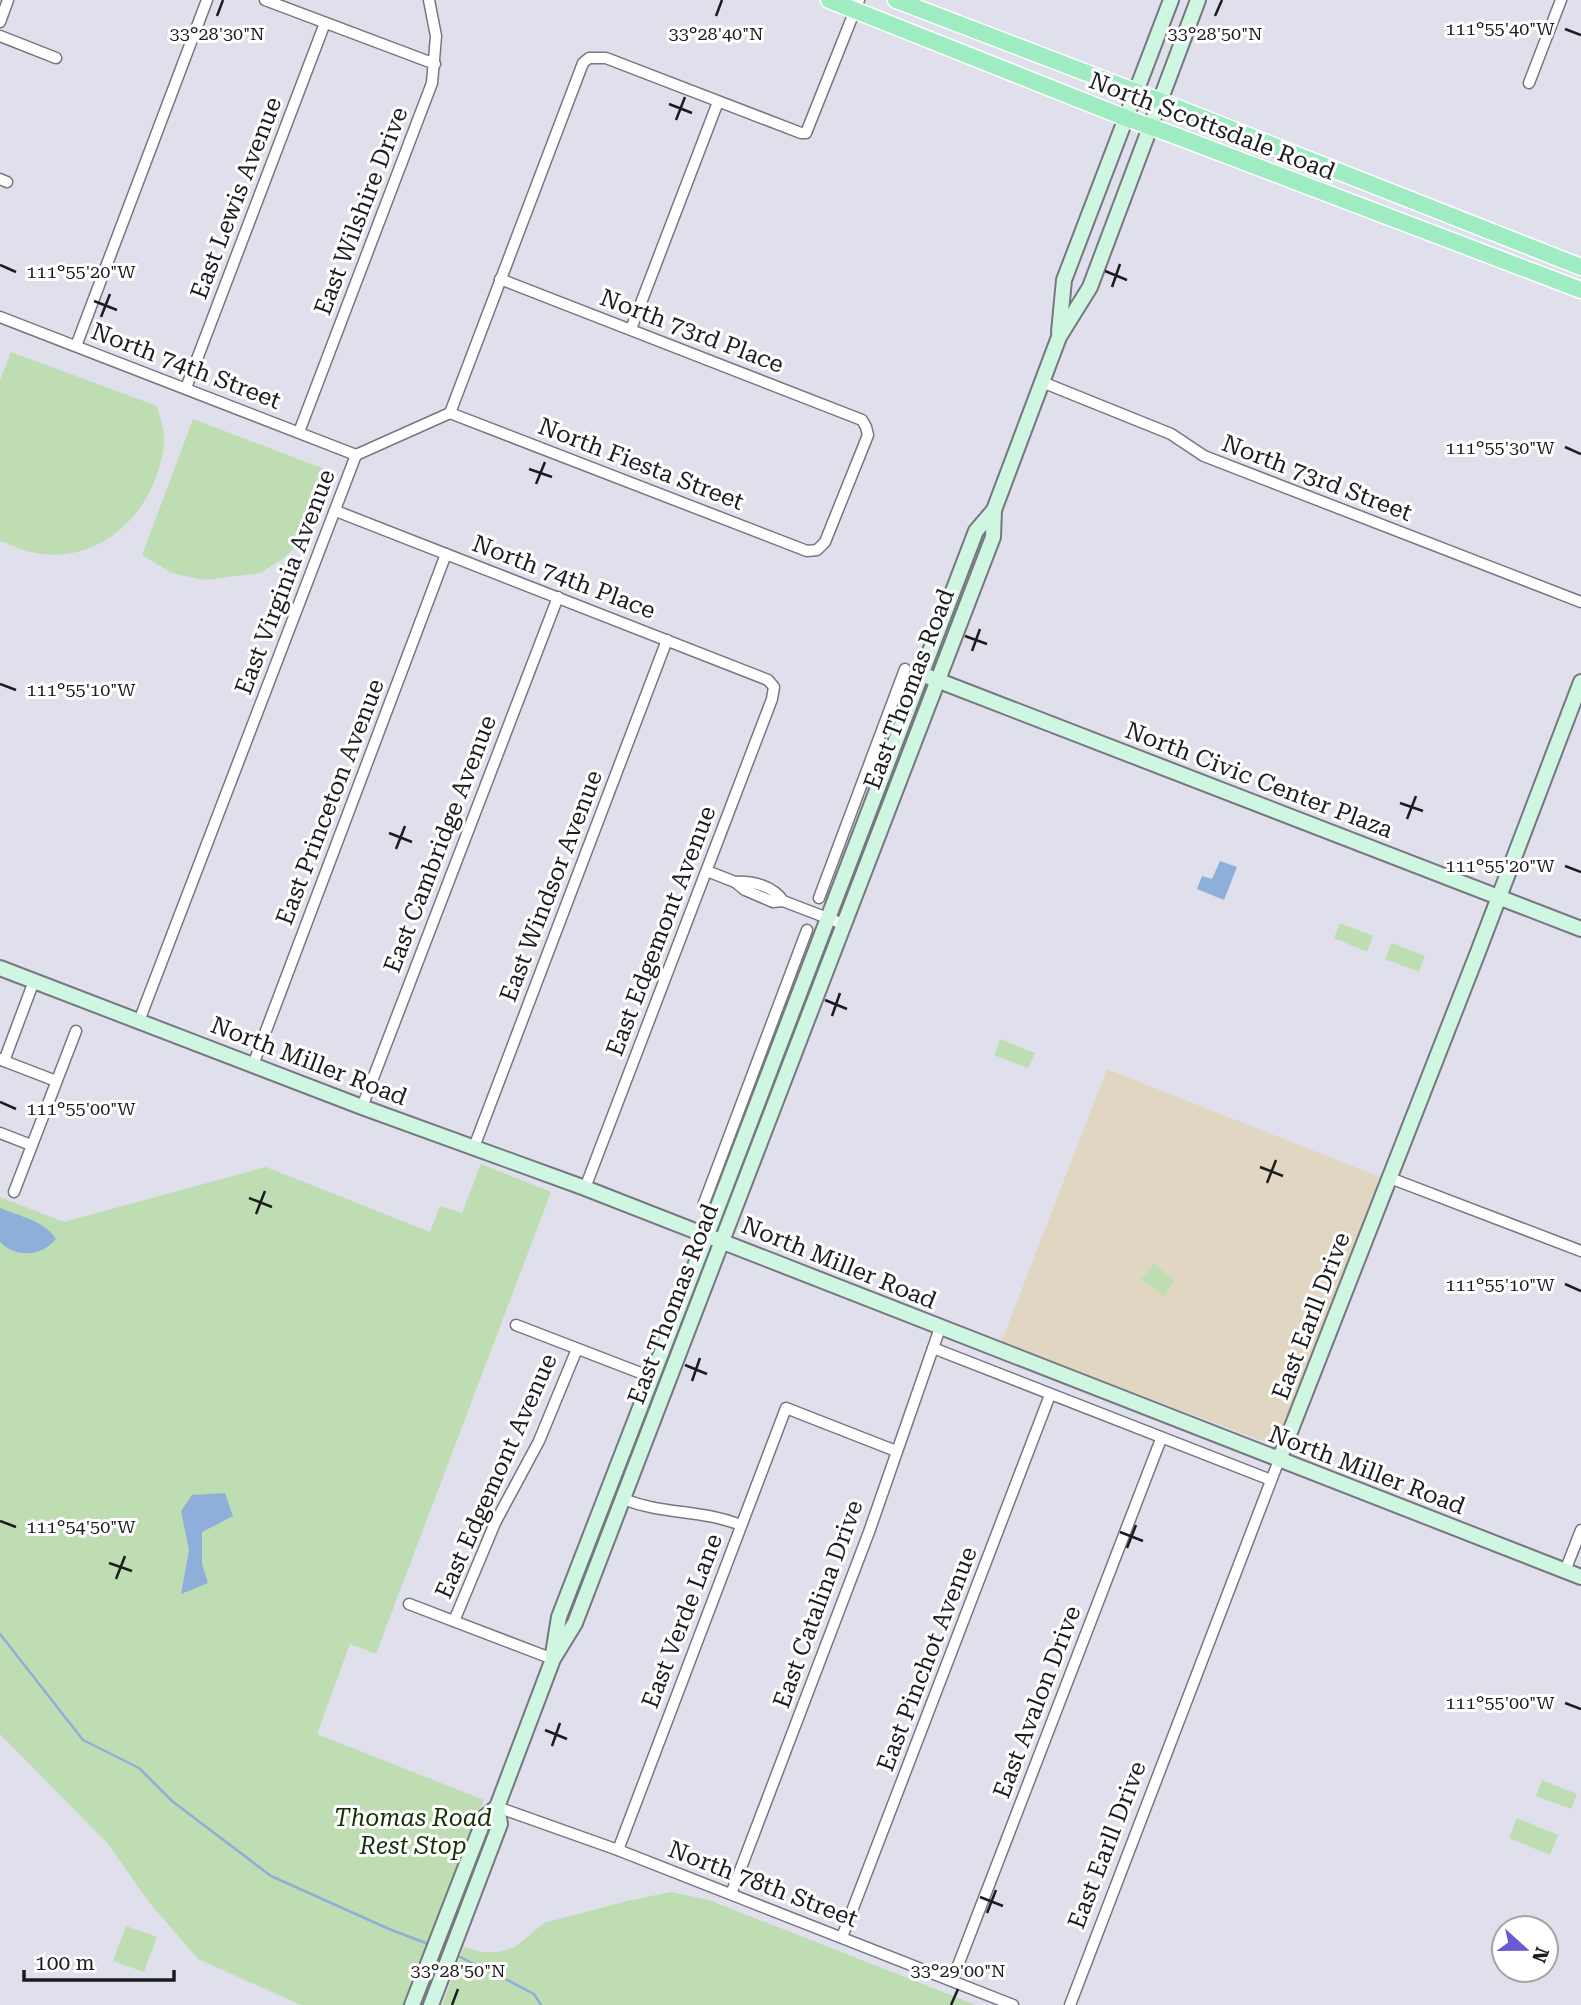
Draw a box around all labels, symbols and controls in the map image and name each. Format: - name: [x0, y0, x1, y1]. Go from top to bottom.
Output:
- text: 111°55'40"W: [1446, 18, 1555, 39]
- text: 33°28'30"N: [170, 23, 264, 44]
- text: 33°28'40"N: [669, 23, 763, 44]
- text: 33°28'50"N: [1168, 23, 1262, 44]
- street label: North Scottsdale Road: [1085, 66, 1339, 186]
- street label: East Lewis Avenue: [185, 93, 287, 303]
- street label: East Wilshire Drive: [308, 103, 414, 319]
- text: 111°55'20"W: [27, 261, 136, 282]
- street label: North 73rd Place: [596, 283, 788, 379]
- street label: North 74th Street: [87, 317, 285, 415]
- street label: North Fiesta Street: [534, 412, 748, 516]
- street label: North 73rd Street: [1218, 429, 1416, 527]
- text: 111°55'30"W: [1446, 437, 1555, 458]
- street label: East Virginia Avenue: [229, 466, 341, 698]
- street label: North 74th Place: [468, 529, 660, 625]
- street label: East Thomas Road: [858, 585, 960, 793]
- street label: East Princeton Avenue: [270, 675, 390, 929]
- text: 111°55'10"W: [27, 679, 136, 700]
- street label: East Cambridge Avenue: [378, 711, 502, 977]
- street label: North Civic Center Plaza: [1121, 716, 1397, 844]
- street label: East Windsor Avenue: [494, 766, 608, 1006]
- street label: East Edgemont Avenue: [600, 802, 722, 1060]
- text: 111°55'20"W: [1446, 855, 1555, 876]
- street label: North Miller Road: [207, 1011, 411, 1111]
- text: 111°55'00"W: [27, 1098, 136, 1119]
- street label: East Thomas Road: [622, 1200, 724, 1408]
- street label: North Miller Road: [737, 1211, 941, 1315]
- street label: East Earll Drive: [1266, 1228, 1356, 1404]
- text: 111°55'10"W: [1446, 1274, 1555, 1295]
- street label: East Edgemont Avenue: [429, 1349, 563, 1603]
- street label: North Miller Road: [1265, 1420, 1469, 1520]
- street label: East Catalina Drive: [767, 1496, 869, 1712]
- text: 111°54'50"W: [27, 1516, 136, 1537]
- street label: East Verde Lane: [636, 1530, 728, 1712]
- street label: East Pinchot Avenue: [871, 1543, 983, 1775]
- street label: East Avalon Drive: [987, 1602, 1087, 1802]
- text: 111°55'00"W: [1446, 1692, 1555, 1713]
- street label: East Earll Drive: [1062, 1757, 1152, 1933]
- park label: Thomas Road Rest Stop: [334, 1804, 492, 1860]
- street label: North 78th Street: [664, 1835, 862, 1933]
- north arrow: [1490, 1914, 1560, 1984]
- scale bar: [24, 1938, 175, 1982]
- text: N: [1527, 1944, 1554, 1966]
- text: 100 m: [35, 1951, 95, 1975]
- text: 33°28'50"N: [411, 1960, 505, 1981]
- text: 33°29'00"N: [911, 1960, 1005, 1981]

